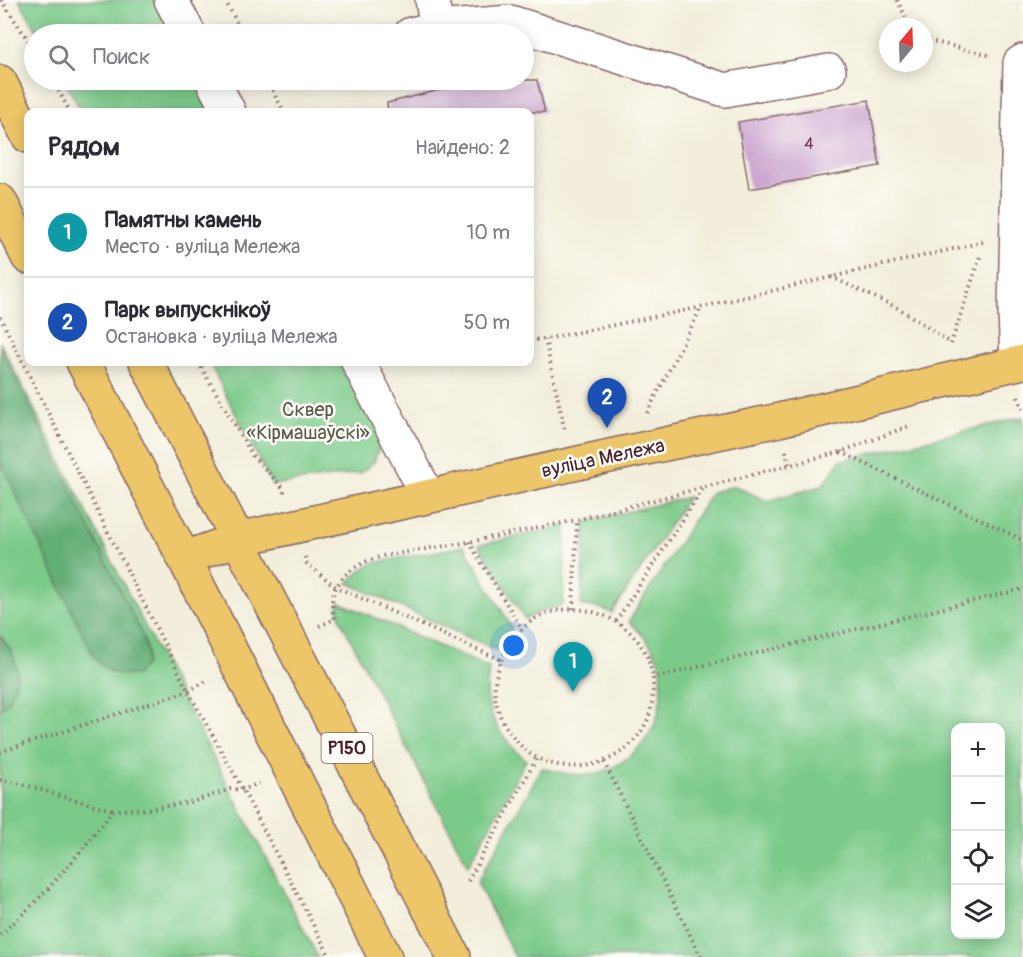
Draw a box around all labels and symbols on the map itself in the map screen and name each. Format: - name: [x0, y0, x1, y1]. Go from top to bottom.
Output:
- north arrow: [879, 18, 933, 72]
- house number: 4: [804, 134, 814, 154]
- pin: 2: [588, 378, 626, 428]
- park label: Сквер «Кірмашаўскі»: [246, 397, 370, 445]
- street label: вуліца Мележа: [539, 433, 667, 483]
- your location: [499, 631, 528, 660]
- pin: 1: [554, 642, 592, 692]
- road number: Р150: [322, 733, 372, 763]

